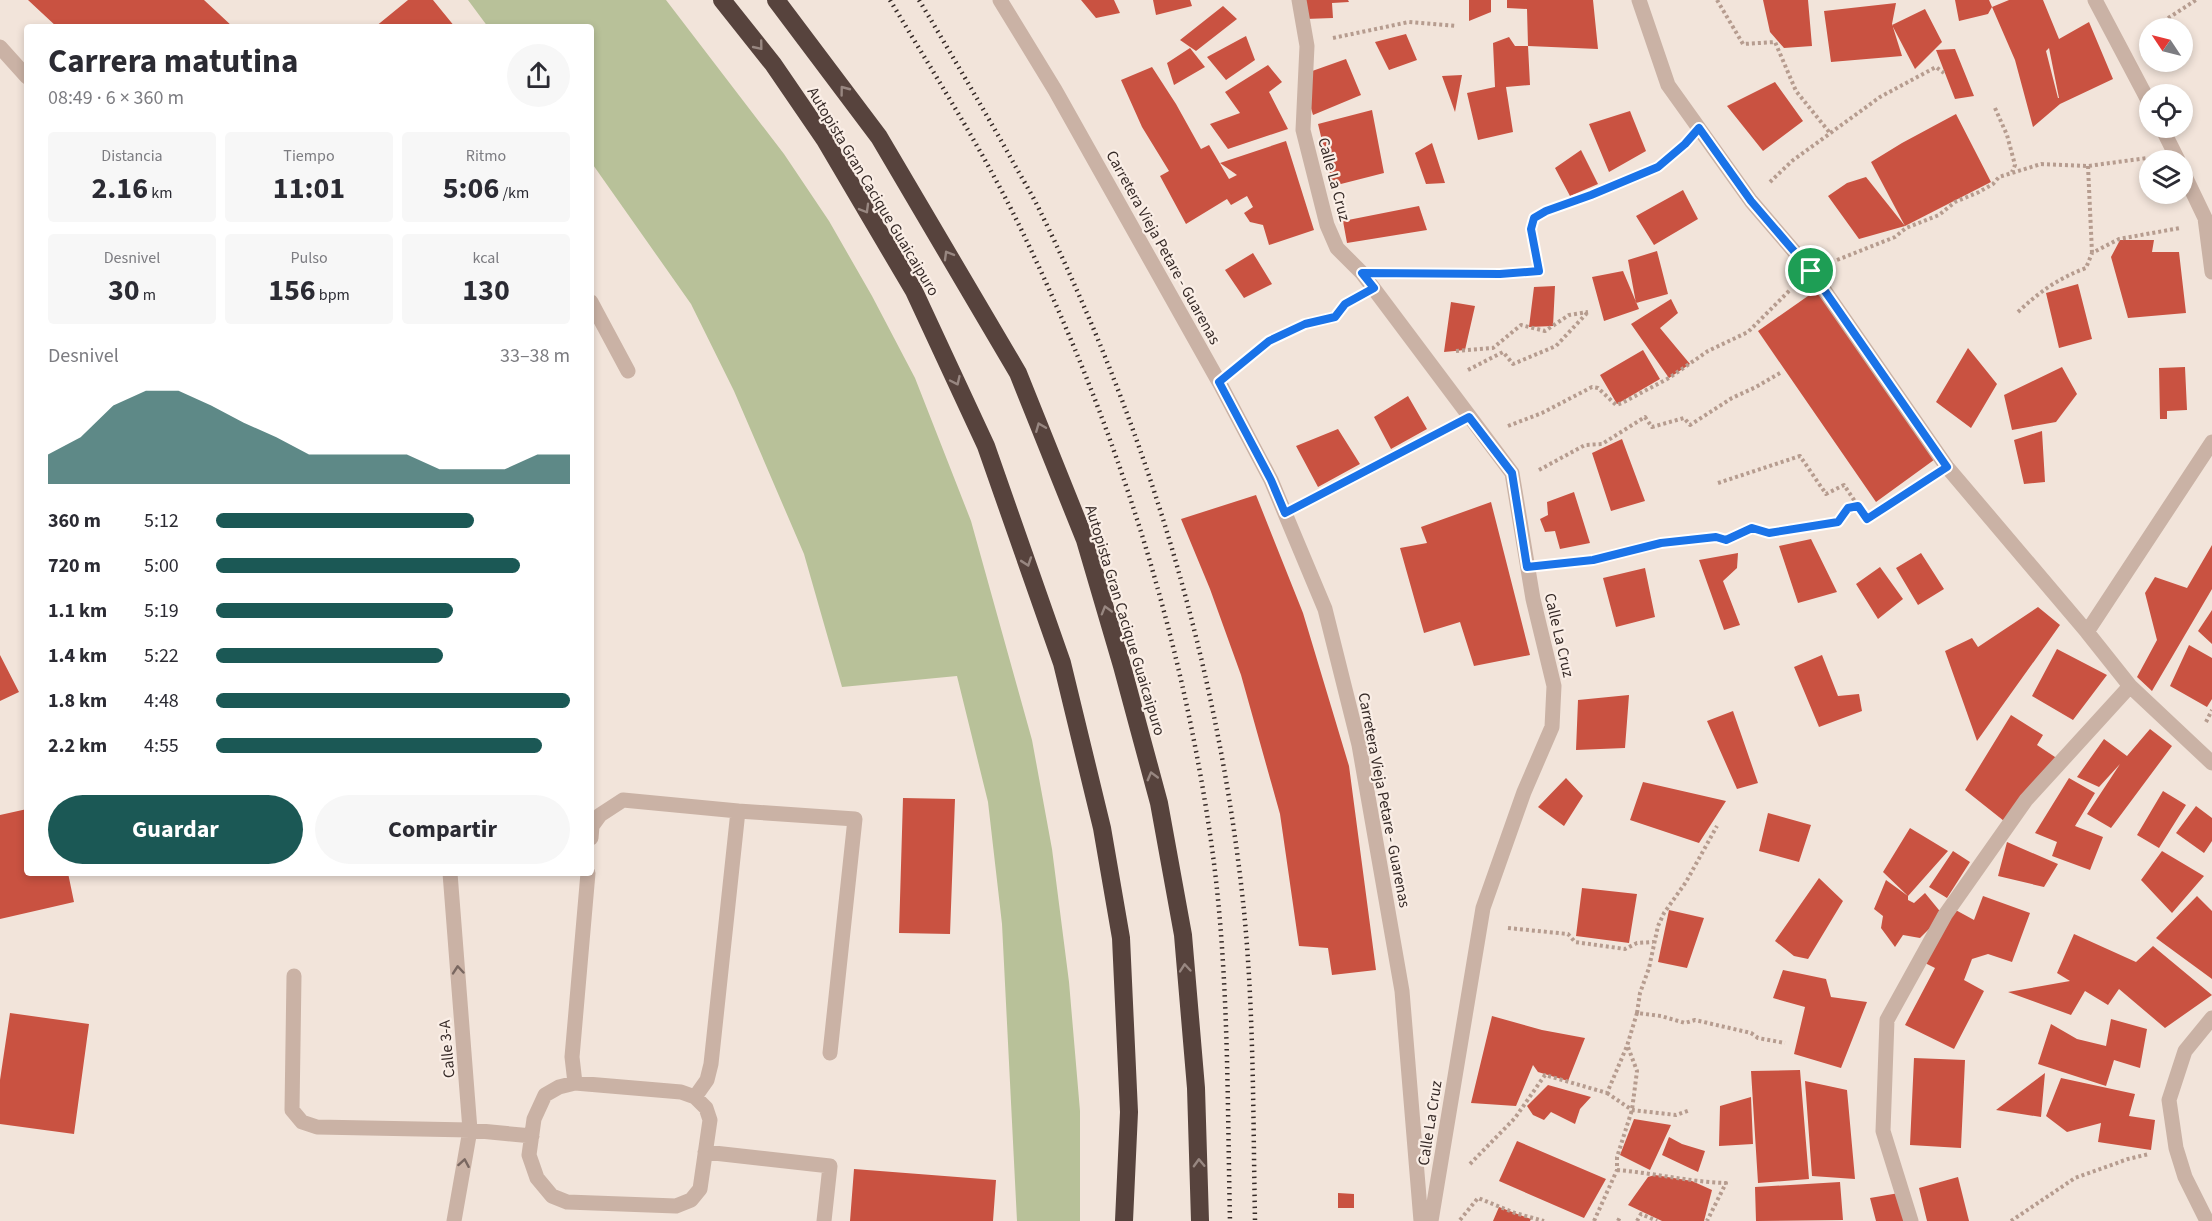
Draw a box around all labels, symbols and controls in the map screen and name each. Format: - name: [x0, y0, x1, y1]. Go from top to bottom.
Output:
- north arrow: [2139, 18, 2193, 72]
- map controls: [2139, 18, 2193, 204]
- text: Carrera matutina: [48, 38, 298, 85]
- one-way arrow: [751, 39, 762, 50]
- button: share: [507, 44, 570, 107]
- street label: Autopista Gran Cacique Guaicaipuro: [802, 83, 944, 300]
- text: 08:49 · 6 × 360 m: [48, 84, 184, 112]
- button: locate: [2139, 84, 2193, 138]
- one-way arrow: [840, 86, 851, 97]
- street label: Calle La Cruz: [1312, 135, 1356, 224]
- text: Distancia: [101, 145, 163, 167]
- text: Tiempo: [283, 145, 335, 167]
- text: Ritmo: [466, 145, 506, 167]
- street label: Carretera Vieja Petare - Guarenas: [1101, 147, 1226, 349]
- button: layers: [2139, 150, 2193, 204]
- text: 2.16: [92, 167, 148, 210]
- text: 11:01: [273, 167, 345, 210]
- text: 5:06: [443, 167, 499, 210]
- text: km: [148, 182, 172, 204]
- text: /km: [499, 182, 529, 204]
- one-way arrow: [858, 203, 870, 213]
- pin: [1785, 245, 1836, 296]
- text: Desnivel: [104, 247, 160, 269]
- text: Pulso: [290, 247, 328, 269]
- text: kcal: [473, 247, 499, 269]
- one-way arrow: [944, 251, 956, 261]
- icon: arrive: [1794, 254, 1827, 287]
- text: 30: [108, 269, 140, 312]
- text: 156: [268, 269, 316, 312]
- text: 130: [462, 269, 510, 312]
- text: m: [140, 284, 156, 306]
- text: bpm: [316, 284, 350, 306]
- text: Desnivel: [48, 342, 119, 370]
- text: 33–38 m: [500, 342, 570, 370]
- one-way arrow: [949, 374, 961, 385]
- one-way arrow: [1034, 422, 1047, 432]
- street label: Autopista Gran Cacique Guaicaipuro: [1079, 502, 1171, 738]
- text: 360 m: [48, 507, 101, 535]
- text: 5:12: [144, 507, 179, 535]
- text: 720 m: [48, 552, 101, 580]
- text: 5:00: [144, 552, 179, 580]
- one-way arrow: [1019, 556, 1032, 567]
- street label: Calle La Cruz: [1539, 591, 1579, 680]
- text: 1.1 km: [48, 597, 107, 625]
- text: 5:19: [144, 597, 179, 625]
- one-way arrow: [1101, 605, 1113, 616]
- text: 1.4 km: [48, 642, 107, 670]
- text: 5:22: [144, 642, 179, 670]
- text: 1.8 km: [48, 687, 107, 715]
- text: 4:48: [144, 687, 179, 715]
- street label: Carretera Vieja Petare - Guarenas: [1352, 691, 1416, 910]
- text: 2.2 km: [48, 732, 107, 760]
- text: 4:55: [144, 732, 179, 760]
- one-way arrow: [1147, 771, 1159, 782]
- button: Guardar: [48, 795, 303, 864]
- button: Compartir: [315, 795, 570, 864]
- one-way arrow: [1179, 964, 1192, 973]
- one-way arrow: [451, 965, 464, 974]
- street label: Calle 3-A: [433, 1019, 460, 1079]
- street label: Calle La Cruz: [1412, 1079, 1448, 1167]
- one-way arrow: [1192, 1158, 1205, 1167]
- one-way arrow: [457, 1159, 470, 1169]

